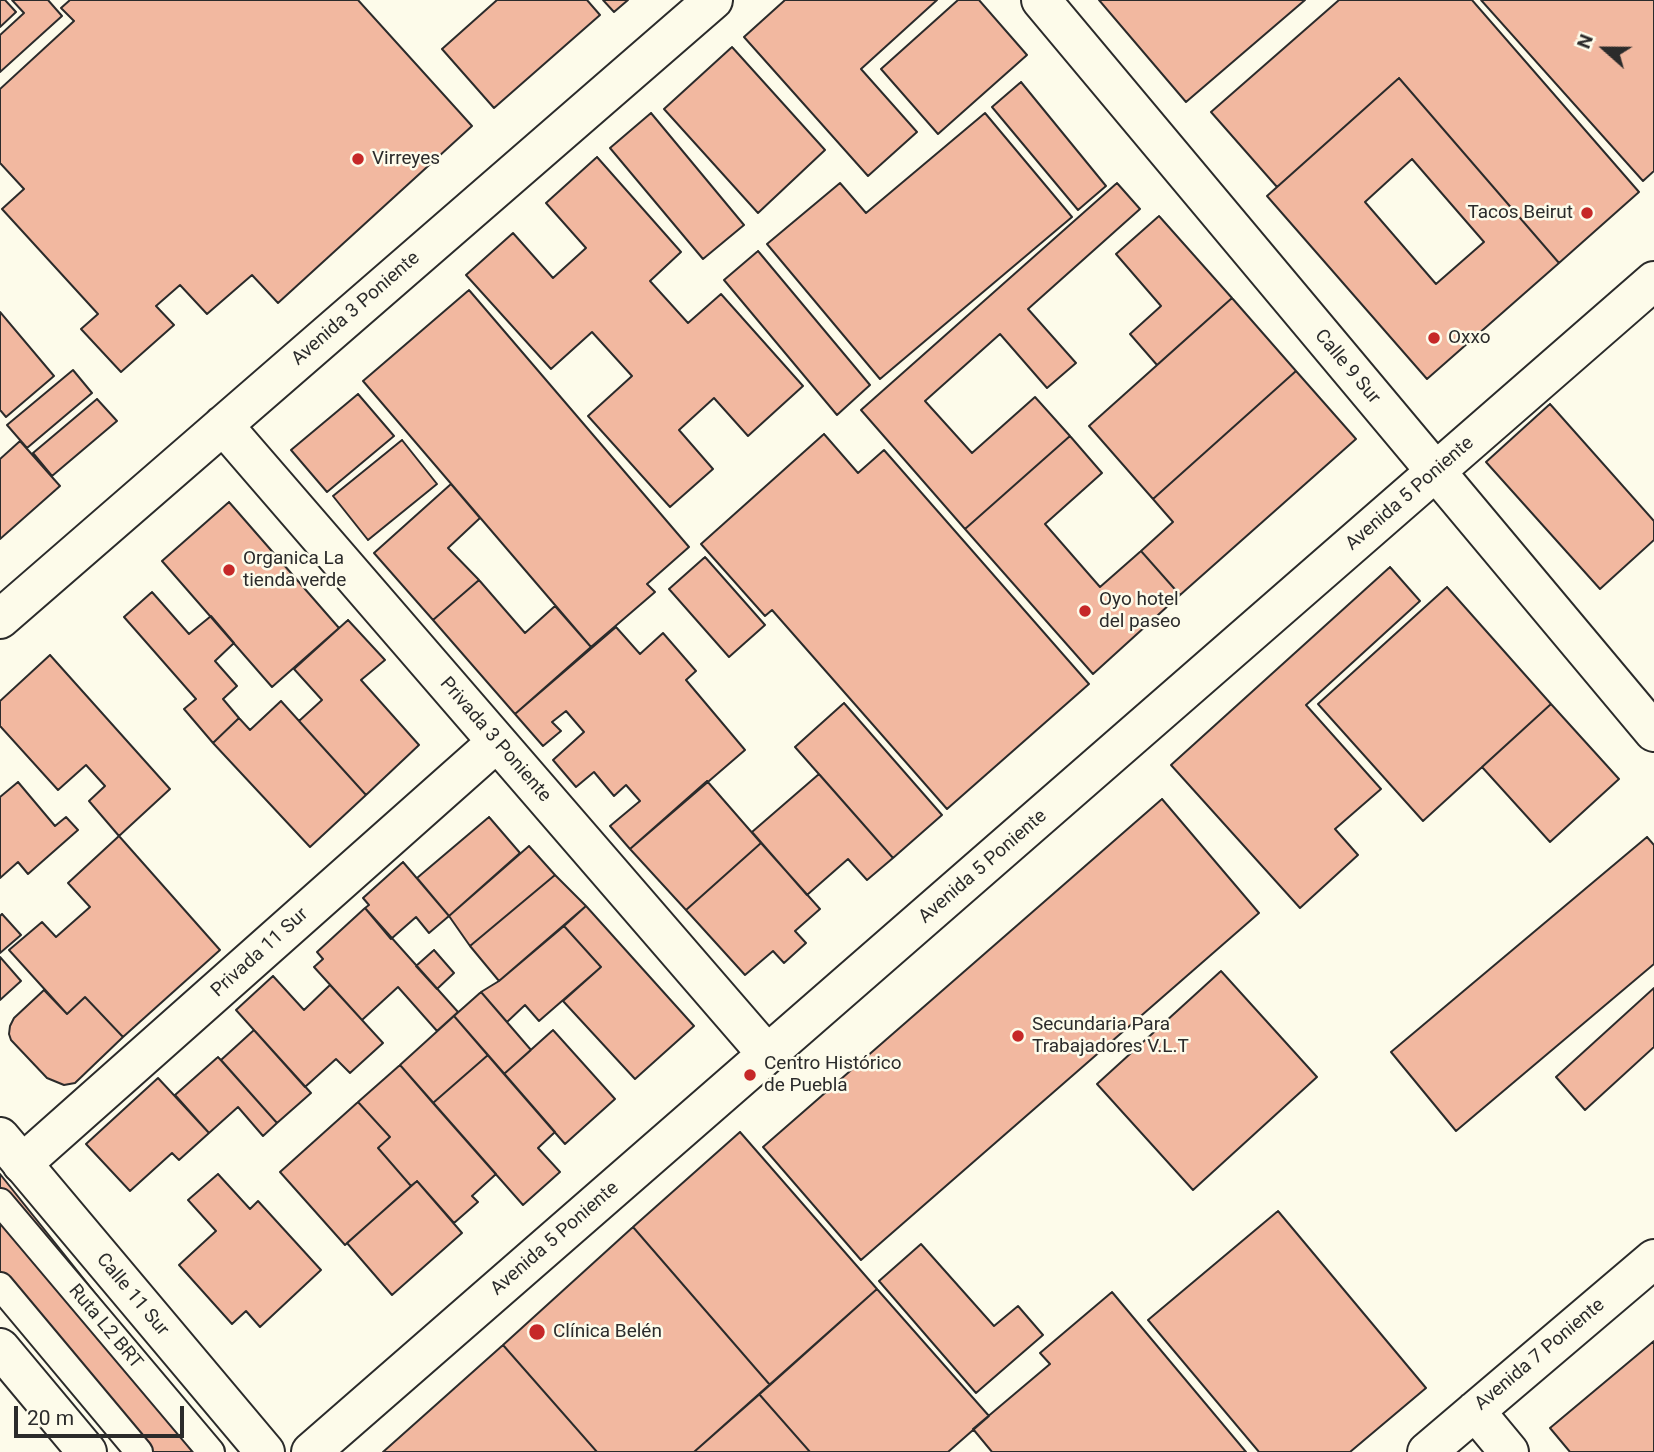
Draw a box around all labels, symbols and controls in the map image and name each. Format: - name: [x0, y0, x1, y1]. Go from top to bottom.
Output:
- north arrow: [1570, 14, 1640, 84]
- text: N: [1572, 31, 1598, 52]
- place label: Virreyes: [372, 148, 440, 170]
- marker: Virreyes: [350, 151, 366, 167]
- place label: Tacos Beirut: [1467, 202, 1573, 224]
- marker: Tacos Beirut: [1579, 205, 1595, 221]
- street label: Avenida 3 Poniente: [287, 247, 425, 371]
- street label: Calle 9 Sur: [1309, 325, 1385, 409]
- place label: Oxxo: [1448, 327, 1491, 349]
- marker: Oxxo: [1426, 330, 1442, 346]
- street label: Avenida 5 Poniente: [1341, 432, 1479, 556]
- place label: Organica La tienda verde: [243, 548, 346, 592]
- marker: Organica La tienda verde: [221, 562, 237, 578]
- place label: Oyo hotel del paseo: [1099, 589, 1181, 633]
- marker: Oyo hotel del paseo: [1077, 603, 1093, 619]
- street label: Privada 3 Poniente: [434, 673, 556, 807]
- street label: Avenida 5 Poniente: [914, 805, 1052, 929]
- street label: Privada 11 Sur: [207, 904, 313, 1002]
- place label: Secundaria Para Trabajadores V.L.T: [1032, 1014, 1189, 1058]
- marker: Secundaria Para Trabajadores V.L.T: [1010, 1028, 1026, 1044]
- place label: Centro Histórico de Puebla: [764, 1053, 902, 1097]
- marker: Centro Histórico de Puebla: [742, 1067, 758, 1083]
- street label: Avenida 5 Poniente: [486, 1177, 624, 1301]
- street label: Calle 11 Sur: [91, 1249, 173, 1341]
- street label: Ruta L2 BRT: [63, 1280, 147, 1374]
- street label: Avenida 7 Poniente: [1471, 1294, 1609, 1416]
- place label: Clínica Belén: [553, 1321, 662, 1343]
- marker: Clínica Belén: [527, 1322, 547, 1342]
- scale bar: [18, 1392, 187, 1436]
- text: 20 m: [27, 1406, 74, 1430]

